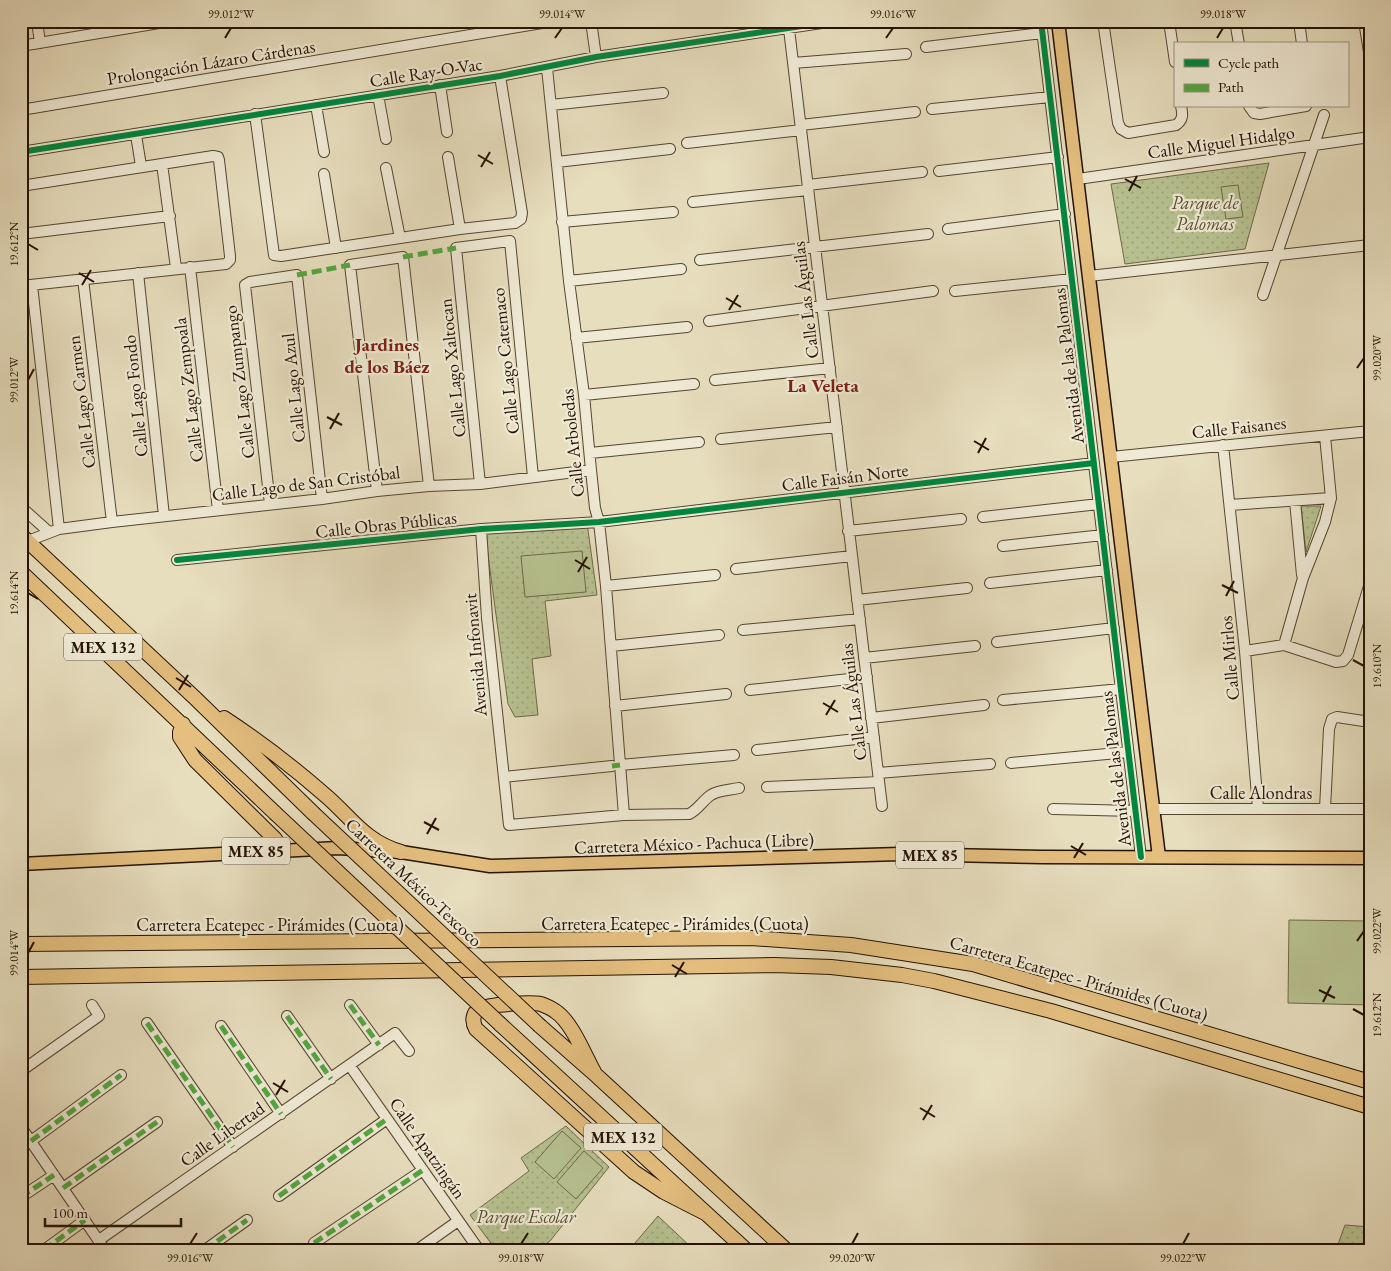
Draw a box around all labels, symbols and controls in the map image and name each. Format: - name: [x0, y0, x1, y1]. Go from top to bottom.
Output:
- text: 99.012°W: [208, 6, 255, 22]
- text: 99.014°W: [539, 6, 586, 22]
- text: 99.016°W: [870, 6, 917, 22]
- text: 99.018°W: [1200, 6, 1247, 22]
- street label: Prolongación Lázaro Cárdenas: [105, 34, 317, 90]
- legend: [1174, 42, 1348, 108]
- street label: Calle Ray-O-Vac: [368, 52, 484, 92]
- text: Cycle path: [1218, 53, 1280, 72]
- text: Path: [1218, 77, 1244, 96]
- street label: Calle Miguel Hidalgo: [1146, 120, 1296, 164]
- park label: Parque de Palomas: [1171, 191, 1239, 235]
- text: 19.612°N: [6, 221, 22, 266]
- street label: Calle Las Águilas: [786, 240, 824, 360]
- street label: Calle Lago Catemaco: [486, 287, 524, 435]
- street label: Avenida de las Palomas: [1047, 287, 1089, 446]
- street label: Calle Lago Xaltocan: [433, 297, 471, 439]
- street label: Calle Lago Zumpango: [218, 304, 260, 460]
- street label: Calle Lago Zempoala: [168, 315, 208, 464]
- street label: Calle Lago Azul: [276, 332, 310, 444]
- district label: Jardines de los Báez: [344, 332, 430, 379]
- street label: Calle Lago Carmen: [61, 334, 101, 470]
- street label: Calle Lago Fondo: [117, 334, 153, 458]
- text: 99.020°W: [1369, 334, 1385, 381]
- text: 99.012°W: [6, 356, 22, 403]
- district label: La Veleta: [787, 373, 859, 398]
- street label: Calle Arboledas: [555, 387, 589, 498]
- street label: Calle Faisanes: [1191, 411, 1288, 443]
- street label: Calle Faisán Norte: [780, 458, 910, 496]
- street label: Calle Lago de San Cristóbal: [210, 460, 402, 506]
- street label: Calle Obras Públicas: [314, 505, 458, 543]
- text: 19.614°N: [6, 570, 22, 615]
- street label: Avenida Infonavit: [458, 592, 492, 719]
- street label: Calle Mirlos: [1214, 615, 1244, 701]
- road number: MEX 132: [64, 634, 142, 660]
- street label: Calle Las Águilas: [834, 642, 872, 762]
- text: 19.610°N: [1369, 643, 1385, 688]
- street label: Avenida de las Palomas: [1094, 690, 1136, 849]
- street label: Calle Alondras: [1210, 781, 1312, 804]
- street label: Carretera México-Texcoco: [341, 813, 487, 951]
- street label: Carretera México - Pachuca (Libre): [574, 827, 814, 859]
- road number: MEX 85: [222, 838, 290, 864]
- road number: MEX 85: [896, 842, 964, 868]
- text: 99.022°W: [1369, 907, 1385, 954]
- street label: Carretera Ecatepec - Pirámides (Cuota): [541, 912, 809, 935]
- street label: Carretera Ecatepec - Pirámides (Cuota): [136, 913, 404, 936]
- text: 99.014°W: [6, 929, 22, 976]
- street label: Carretera Ecatepec - Pirámides (Cuota): [947, 930, 1211, 1026]
- text: 19.612°N: [1369, 992, 1385, 1037]
- street label: Calle Apatzingán: [385, 1093, 472, 1204]
- street label: Calle Libertad: [175, 1096, 270, 1172]
- road number: MEX 132: [584, 1124, 662, 1150]
- scale bar: [45, 1196, 181, 1228]
- text: 100 m: [52, 1203, 89, 1222]
- park label: Parque Escolar: [476, 1205, 577, 1230]
- text: 99.016°W: [167, 1250, 214, 1266]
- text: 99.018°W: [498, 1250, 545, 1266]
- text: 99.020°W: [829, 1250, 876, 1266]
- text: 99.022°W: [1160, 1250, 1207, 1266]

